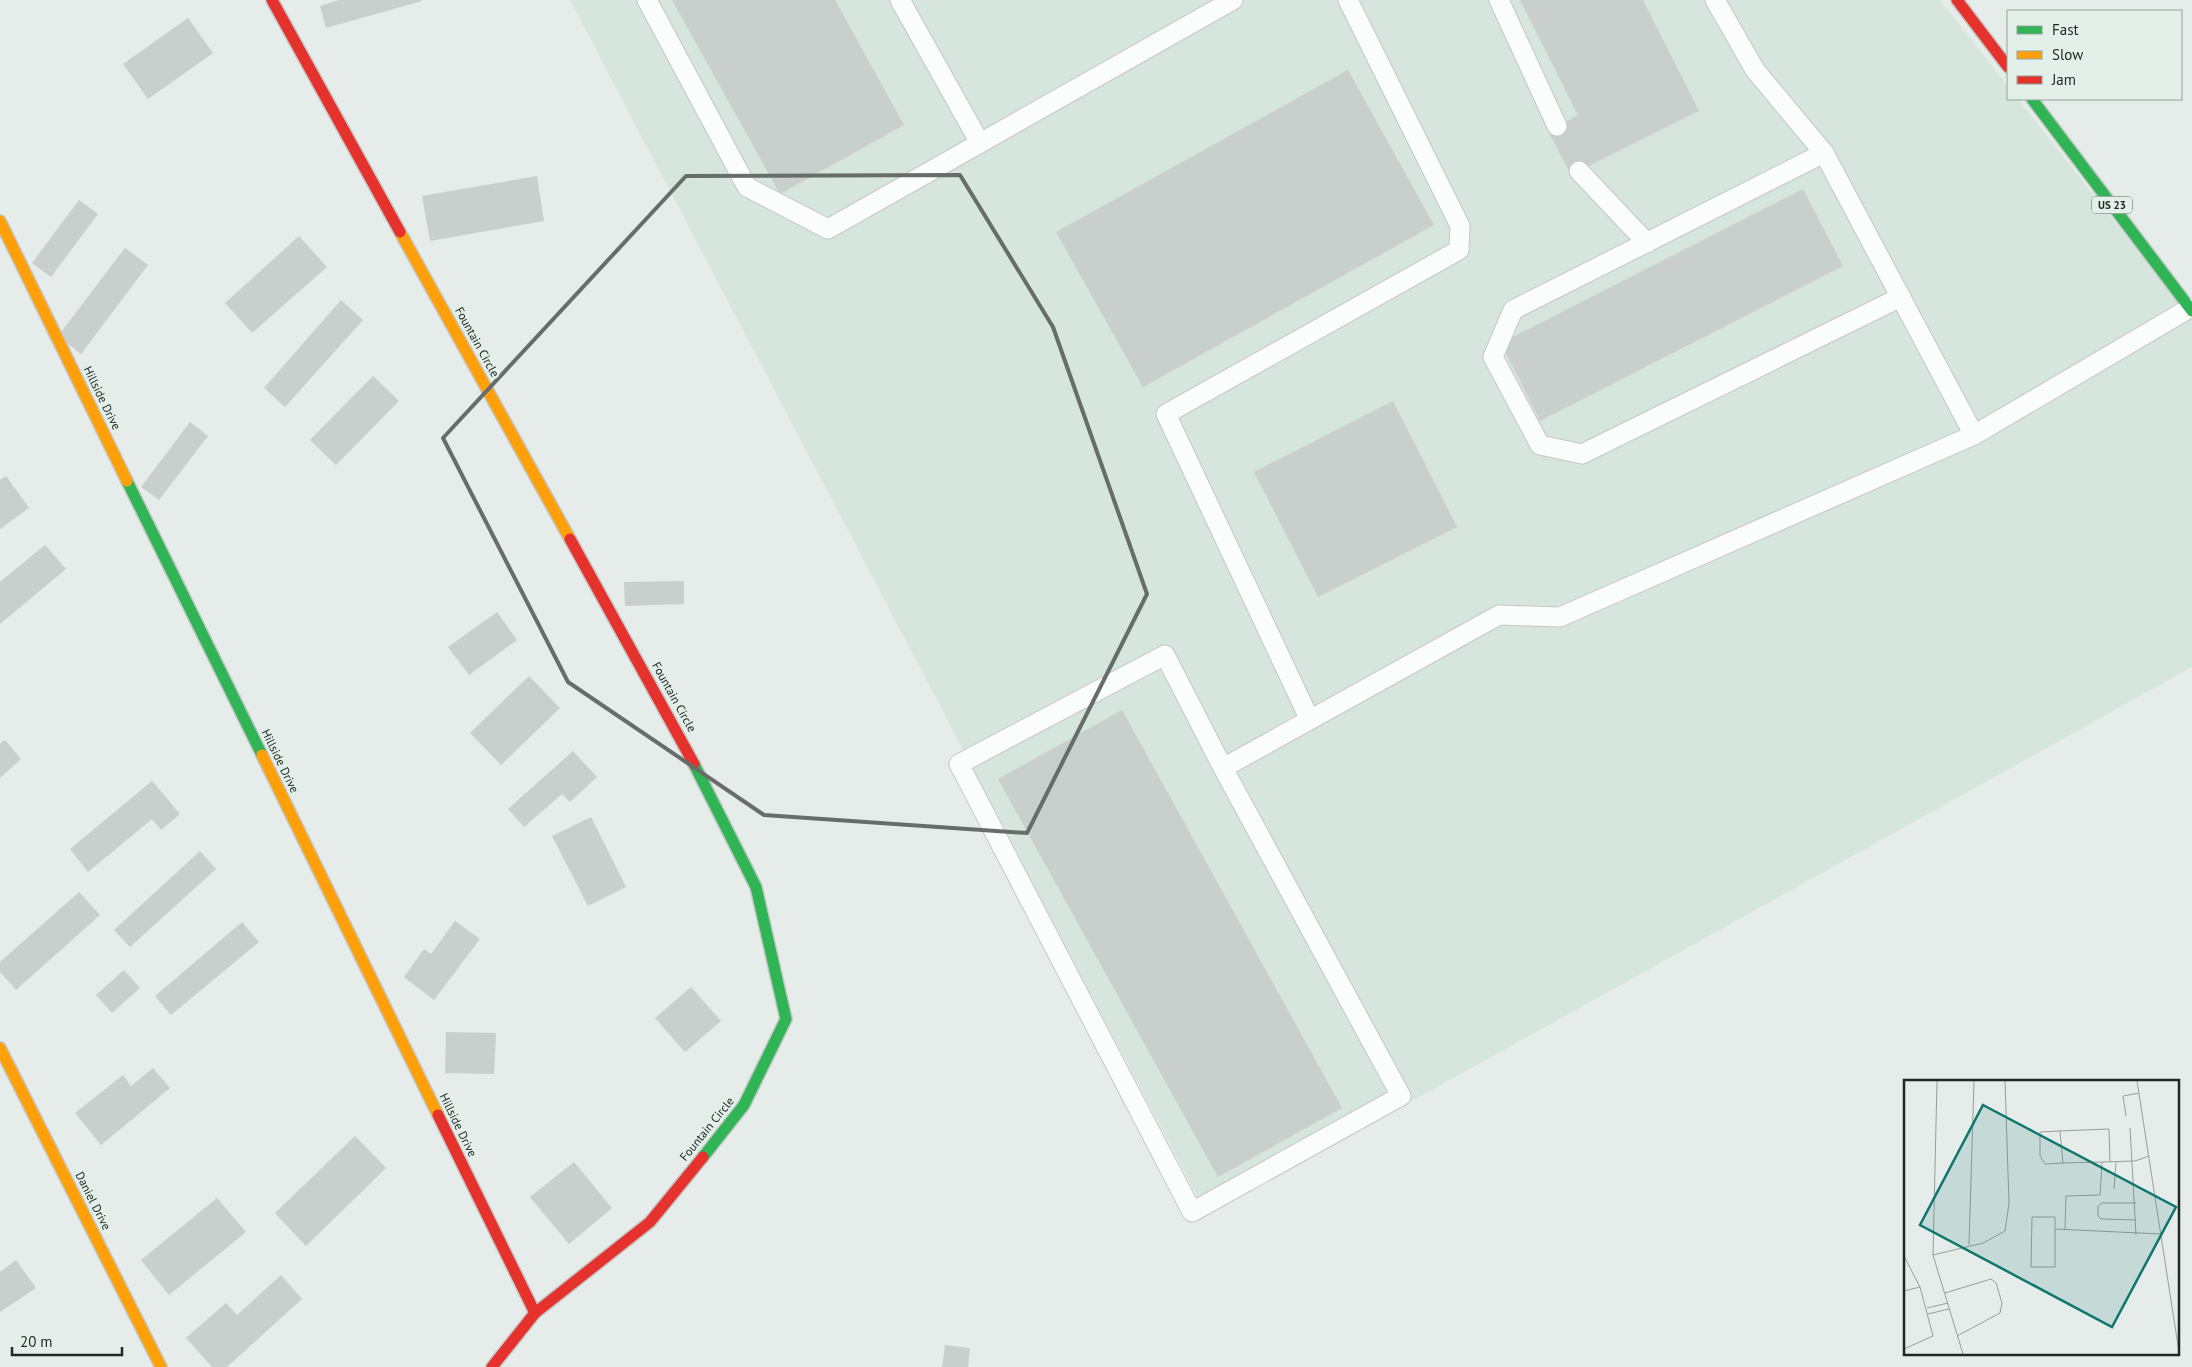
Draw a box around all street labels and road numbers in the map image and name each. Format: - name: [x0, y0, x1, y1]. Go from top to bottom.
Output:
- road number: US 23: [2092, 196, 2132, 214]
- street label: Fountain Circle: [452, 304, 503, 379]
- street label: Hillside Drive: [81, 363, 124, 432]
- street label: Fountain Circle: [649, 659, 700, 734]
- street label: Hillside Drive: [259, 726, 302, 795]
- street label: Hillside Drive: [437, 1090, 480, 1159]
- street label: Fountain Circle: [676, 1094, 737, 1164]
- street label: Daniel Drive: [72, 1169, 114, 1232]

